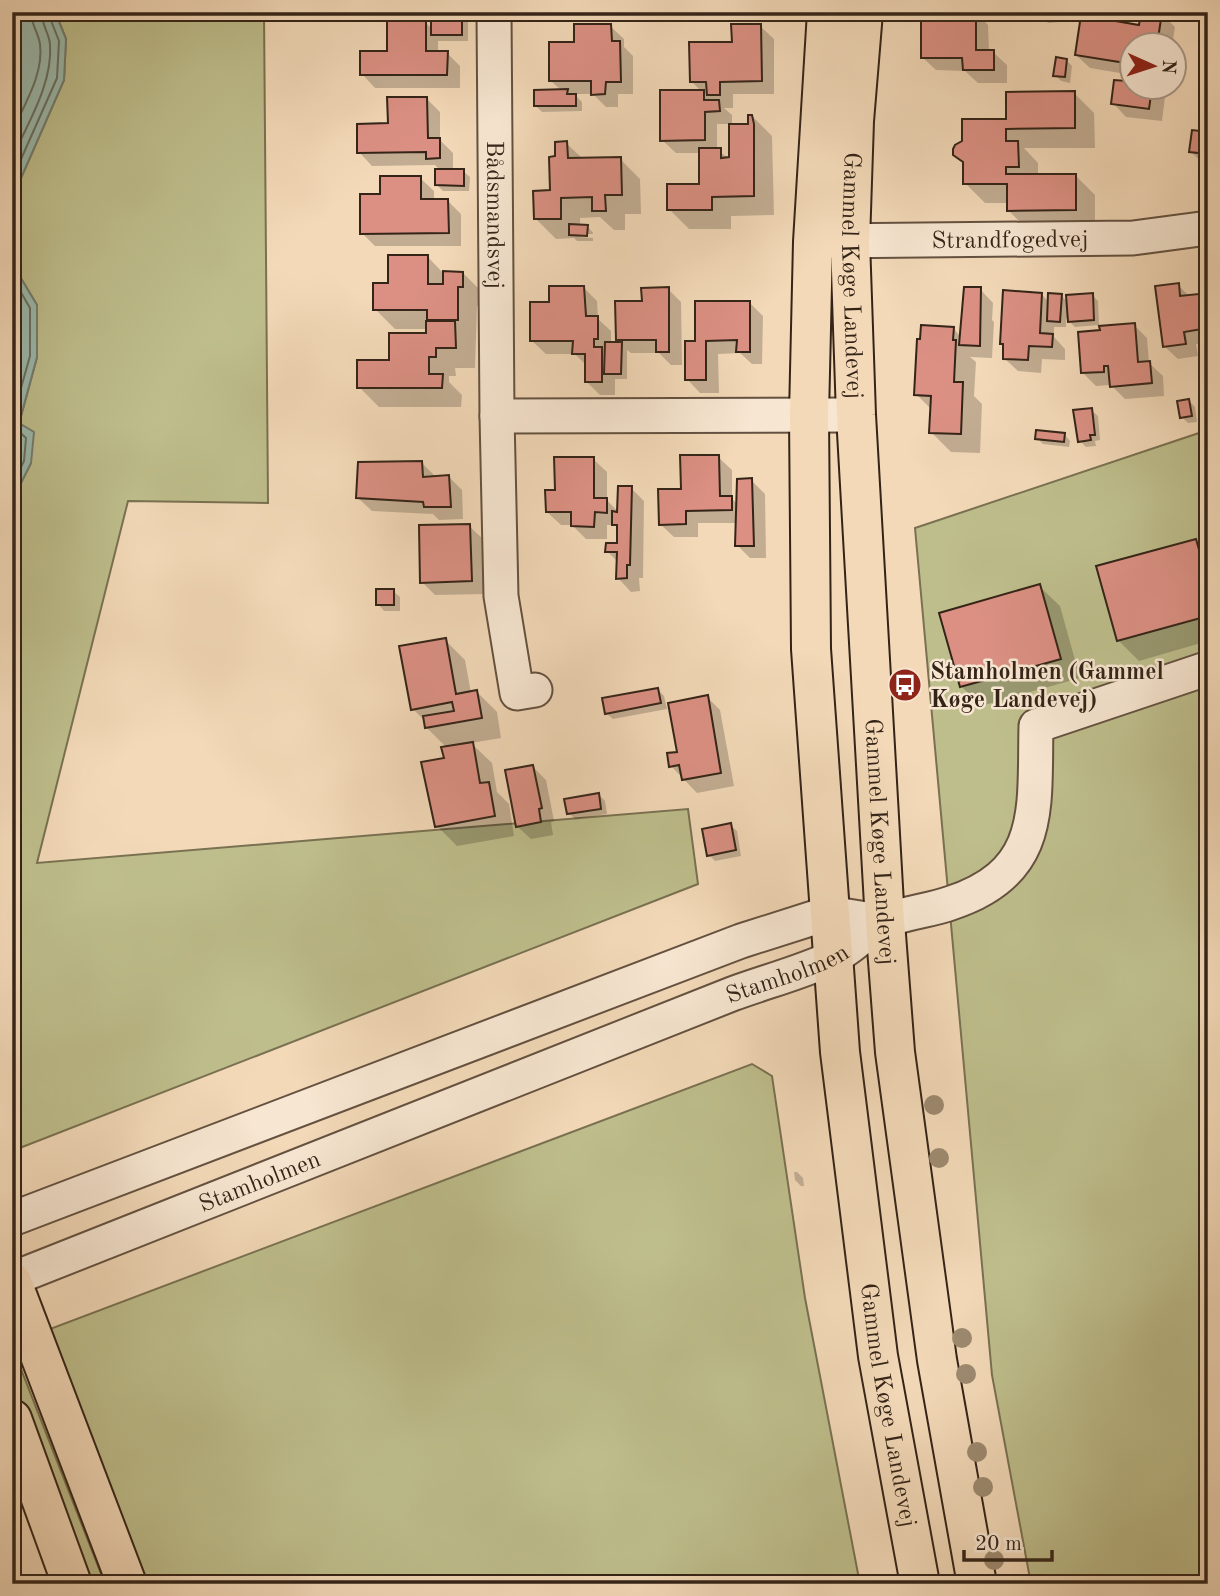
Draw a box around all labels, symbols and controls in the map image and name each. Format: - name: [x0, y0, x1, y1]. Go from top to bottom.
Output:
- north arrow: [1118, 32, 1188, 102]
- text: N: [1158, 59, 1177, 75]
- street label: Bådsmandsvej: [481, 141, 506, 289]
- street label: Gammel Køge Landevej: [836, 152, 865, 400]
- street label: Strandfogedvej: [931, 228, 1089, 254]
- place label: Stamholmen (Gammel Køge Landevej): [930, 660, 1164, 713]
- bus stop icon: Stamholmen (Gammel Køge Landevej): [886, 666, 924, 704]
- street label: Gammel Køge Landevej: [859, 718, 898, 966]
- street label: Stamholmen: [723, 941, 854, 1009]
- street label: Stamholmen: [196, 1148, 324, 1218]
- street label: Gammel Køge Landevej: [855, 1282, 919, 1529]
- scale bar: [964, 1519, 1052, 1563]
- text: 20 m: [975, 1534, 1022, 1555]

